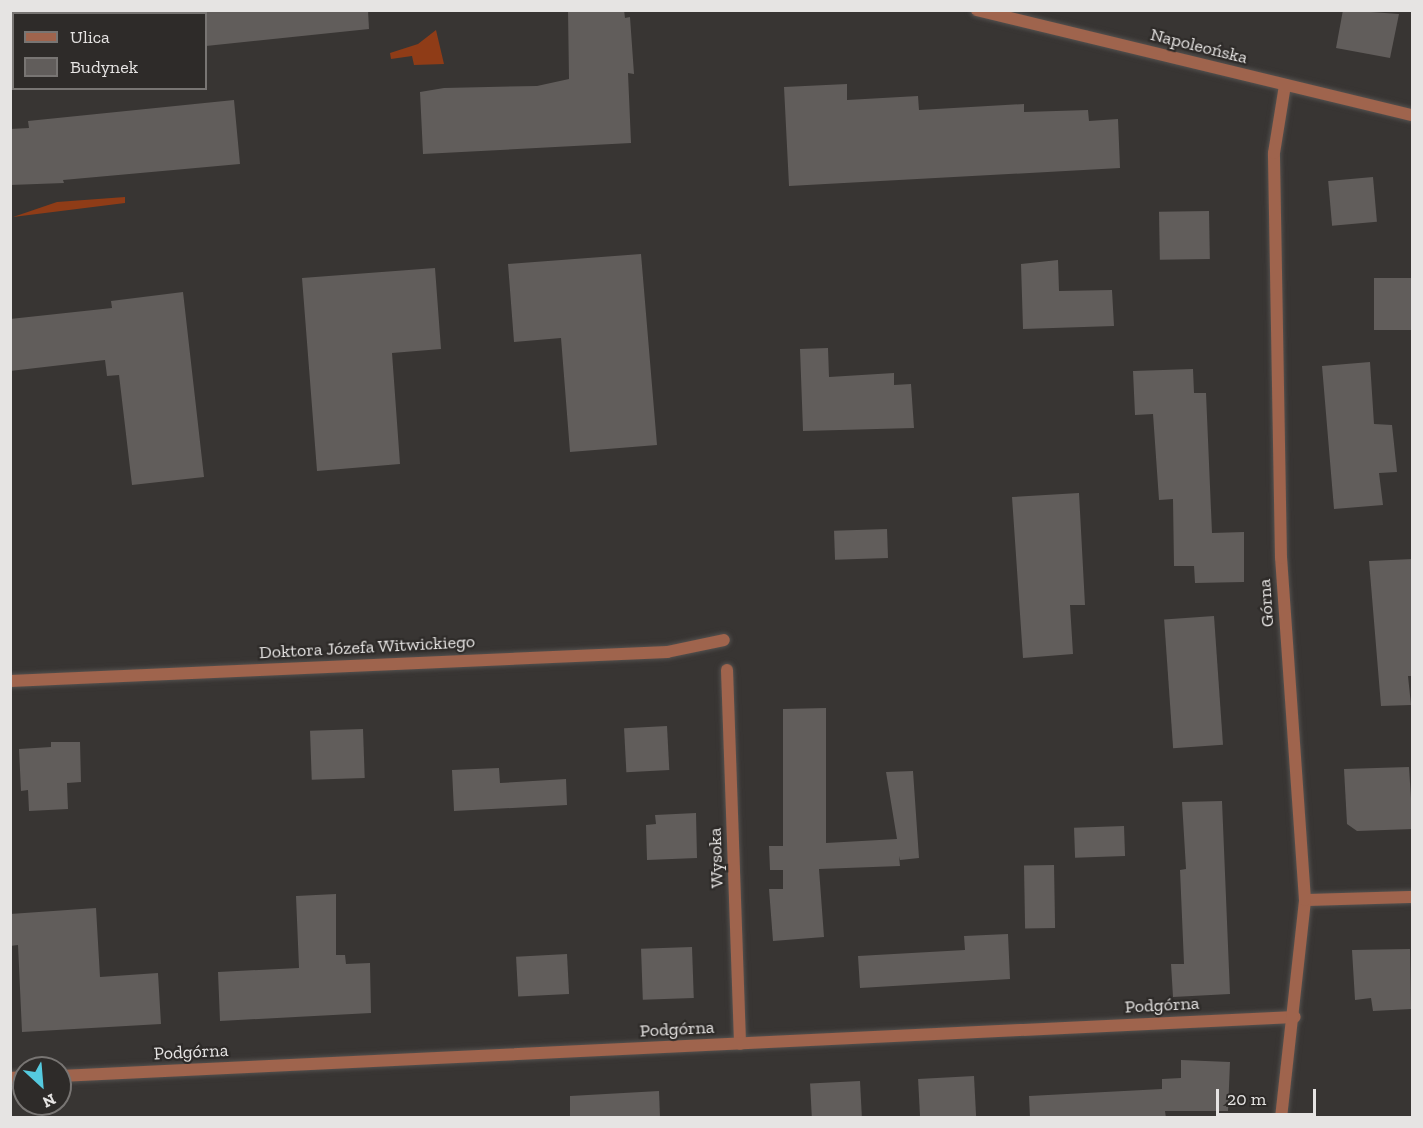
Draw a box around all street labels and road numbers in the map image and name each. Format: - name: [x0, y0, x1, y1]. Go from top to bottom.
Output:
- street label: Napoleońska: [1148, 23, 1250, 69]
- street label: Górna: [1254, 578, 1278, 628]
- street label: Doktora Józefa Witwickiego: [258, 631, 476, 663]
- street label: Wysoka: [704, 827, 728, 889]
- street label: Podgórna: [1124, 992, 1200, 1018]
- street label: Podgórna: [639, 1016, 715, 1042]
- street label: Podgórna: [153, 1039, 229, 1065]

